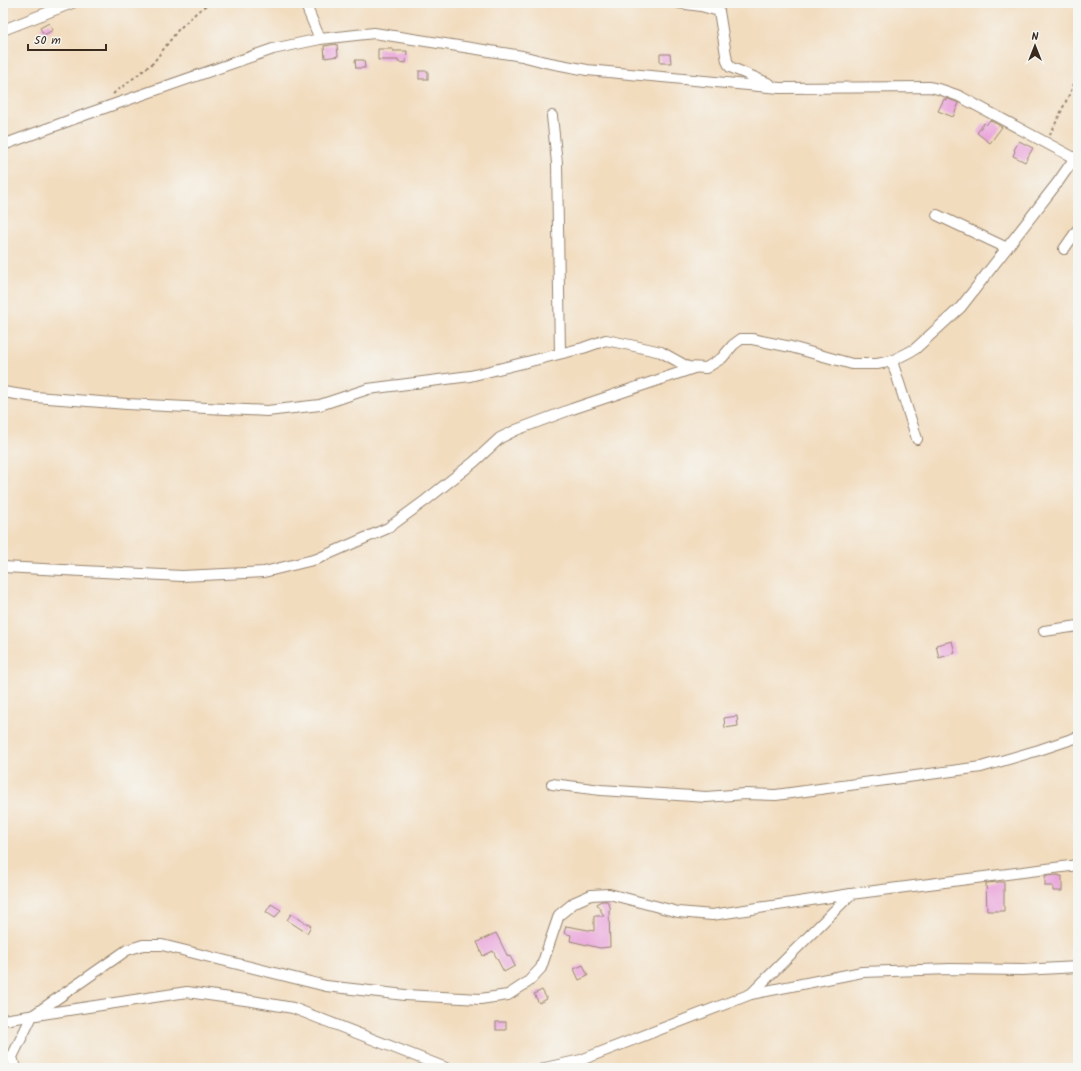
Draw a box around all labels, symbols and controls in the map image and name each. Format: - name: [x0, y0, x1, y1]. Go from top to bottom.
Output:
- scale bar: [28, 26, 106, 52]
- north arrow: [1015, 26, 1055, 66]
- text: N: [1032, 28, 1039, 46]
- text: 50 m: [34, 31, 61, 50]

